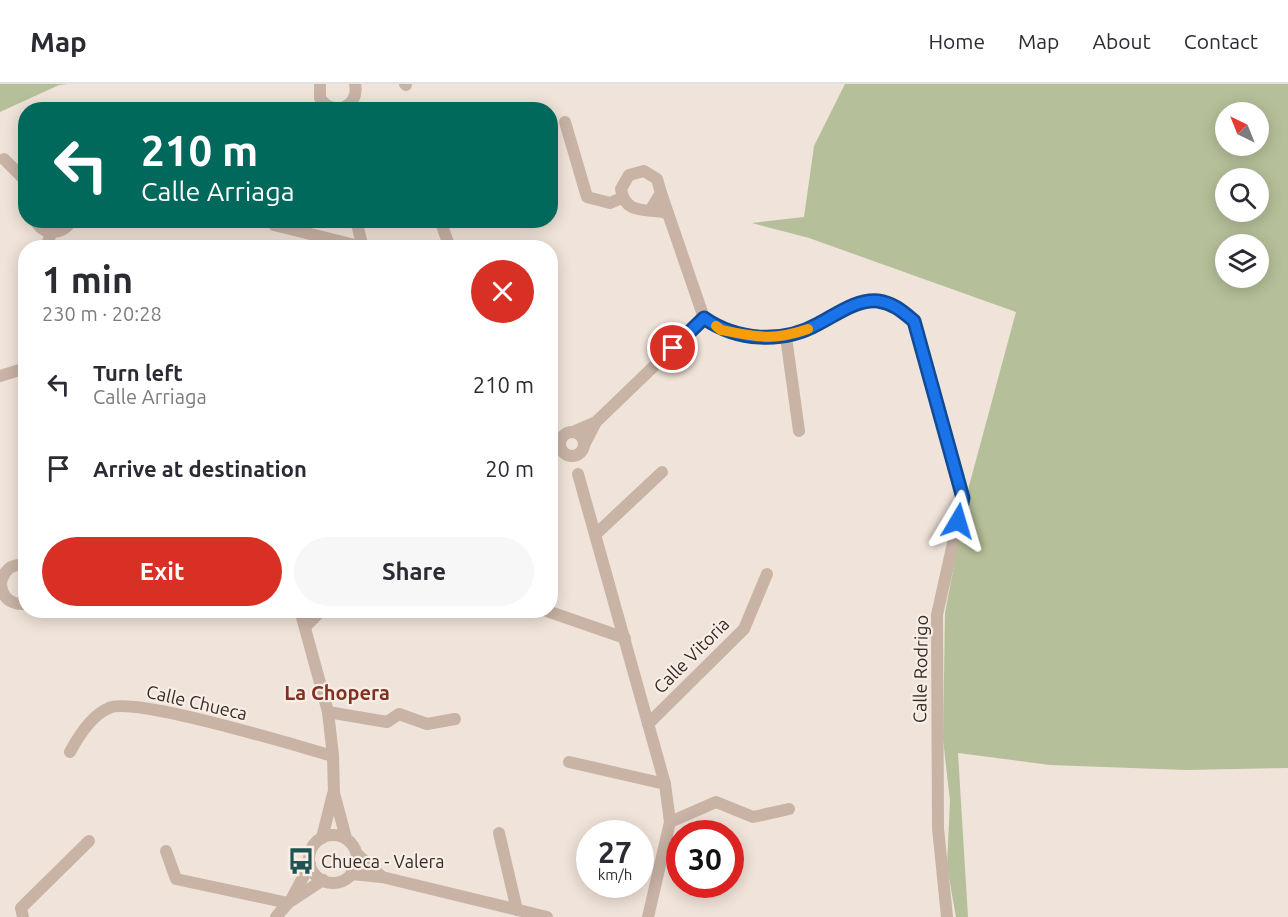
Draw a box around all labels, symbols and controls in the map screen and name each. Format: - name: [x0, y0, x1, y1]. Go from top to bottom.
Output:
- text: Map: [30, 26, 87, 57]
- text: Home: [928, 29, 985, 53]
- text: Map: [1018, 29, 1059, 53]
- text: About: [1092, 29, 1151, 53]
- text: Contact: [1184, 29, 1258, 53]
- north arrow: [1215, 102, 1269, 156]
- map controls: [1215, 102, 1269, 288]
- icon: left: [42, 126, 120, 204]
- text: 210 m: [141, 127, 258, 174]
- button: search: [1215, 168, 1269, 222]
- text: Calle Arriaga: [141, 176, 295, 206]
- button: layers: [1215, 234, 1269, 288]
- text: 1 min: [42, 259, 133, 300]
- button: close: [471, 260, 534, 323]
- text: 230 m · 20:28: [42, 302, 162, 325]
- pin: [647, 322, 698, 373]
- icon: arrive: [656, 331, 689, 364]
- text: Turn left: [93, 360, 183, 385]
- icon: left: [42, 368, 75, 401]
- text: 210 m: [473, 372, 534, 397]
- text: Calle Arriaga: [93, 385, 207, 408]
- icon: arrive: [42, 452, 75, 485]
- text: Arrive at destination: [93, 456, 307, 481]
- text: 20 m: [485, 456, 534, 481]
- position arrow: [926, 489, 990, 553]
- button: Exit: [42, 537, 282, 606]
- button: Share: [294, 537, 534, 606]
- street label: Calle Vitoria: [649, 613, 733, 697]
- street label: Calle Rodrigo: [909, 615, 931, 723]
- street label: Calle Chueca: [145, 681, 249, 723]
- district label: La Chopera: [284, 681, 390, 704]
- speed limit sign: 30: [666, 820, 744, 898]
- text: 27: [598, 835, 632, 869]
- bus stop icon: Chueca - Valera: [286, 846, 316, 876]
- place label: Chueca - Valera: [321, 851, 445, 871]
- text: km/h: [598, 866, 632, 883]

